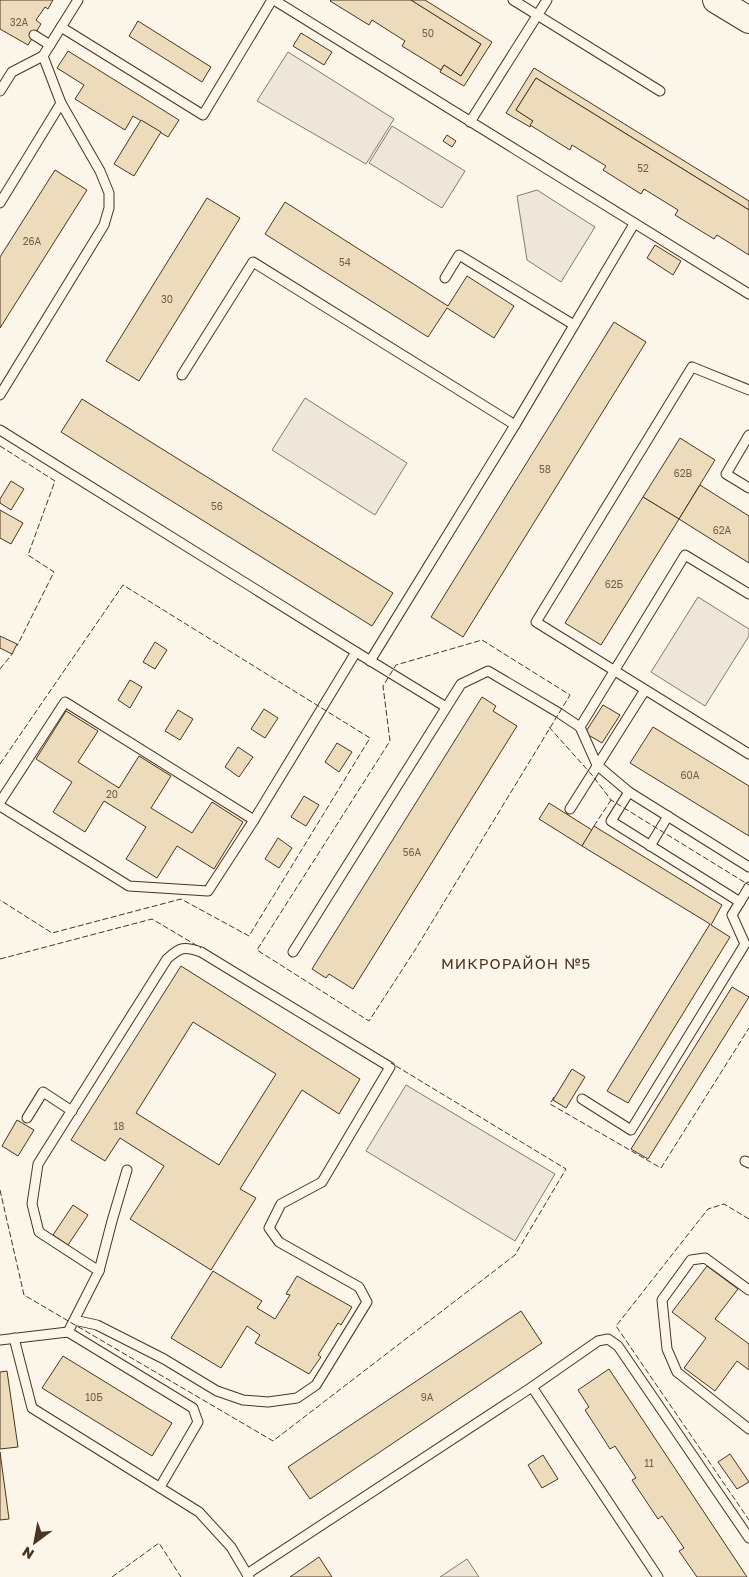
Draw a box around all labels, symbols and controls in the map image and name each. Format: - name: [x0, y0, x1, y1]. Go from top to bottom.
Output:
- house number: 32А: [10, 16, 28, 28]
- house number: 50: [422, 27, 434, 39]
- house number: 52: [637, 162, 649, 174]
- house number: 26А: [23, 235, 42, 247]
- house number: 54: [339, 256, 351, 268]
- house number: 30: [161, 293, 173, 305]
- house number: 58: [539, 463, 551, 475]
- house number: 62В: [674, 467, 693, 479]
- house number: 56: [211, 500, 223, 512]
- house number: 62А: [713, 524, 732, 536]
- house number: 62Б: [605, 578, 624, 590]
- house number: 60А: [681, 769, 700, 781]
- house number: 20: [106, 788, 118, 800]
- house number: 56А: [403, 846, 422, 858]
- district label: МИКРОРАЙОН №5: [441, 954, 591, 972]
- house number: 18: [114, 1120, 124, 1132]
- house number: 10Б: [85, 1391, 103, 1403]
- house number: 9А: [421, 1391, 434, 1403]
- house number: 11: [644, 1457, 654, 1469]
- north arrow: [10, 1517, 60, 1567]
- text: N: [19, 1543, 37, 1563]

